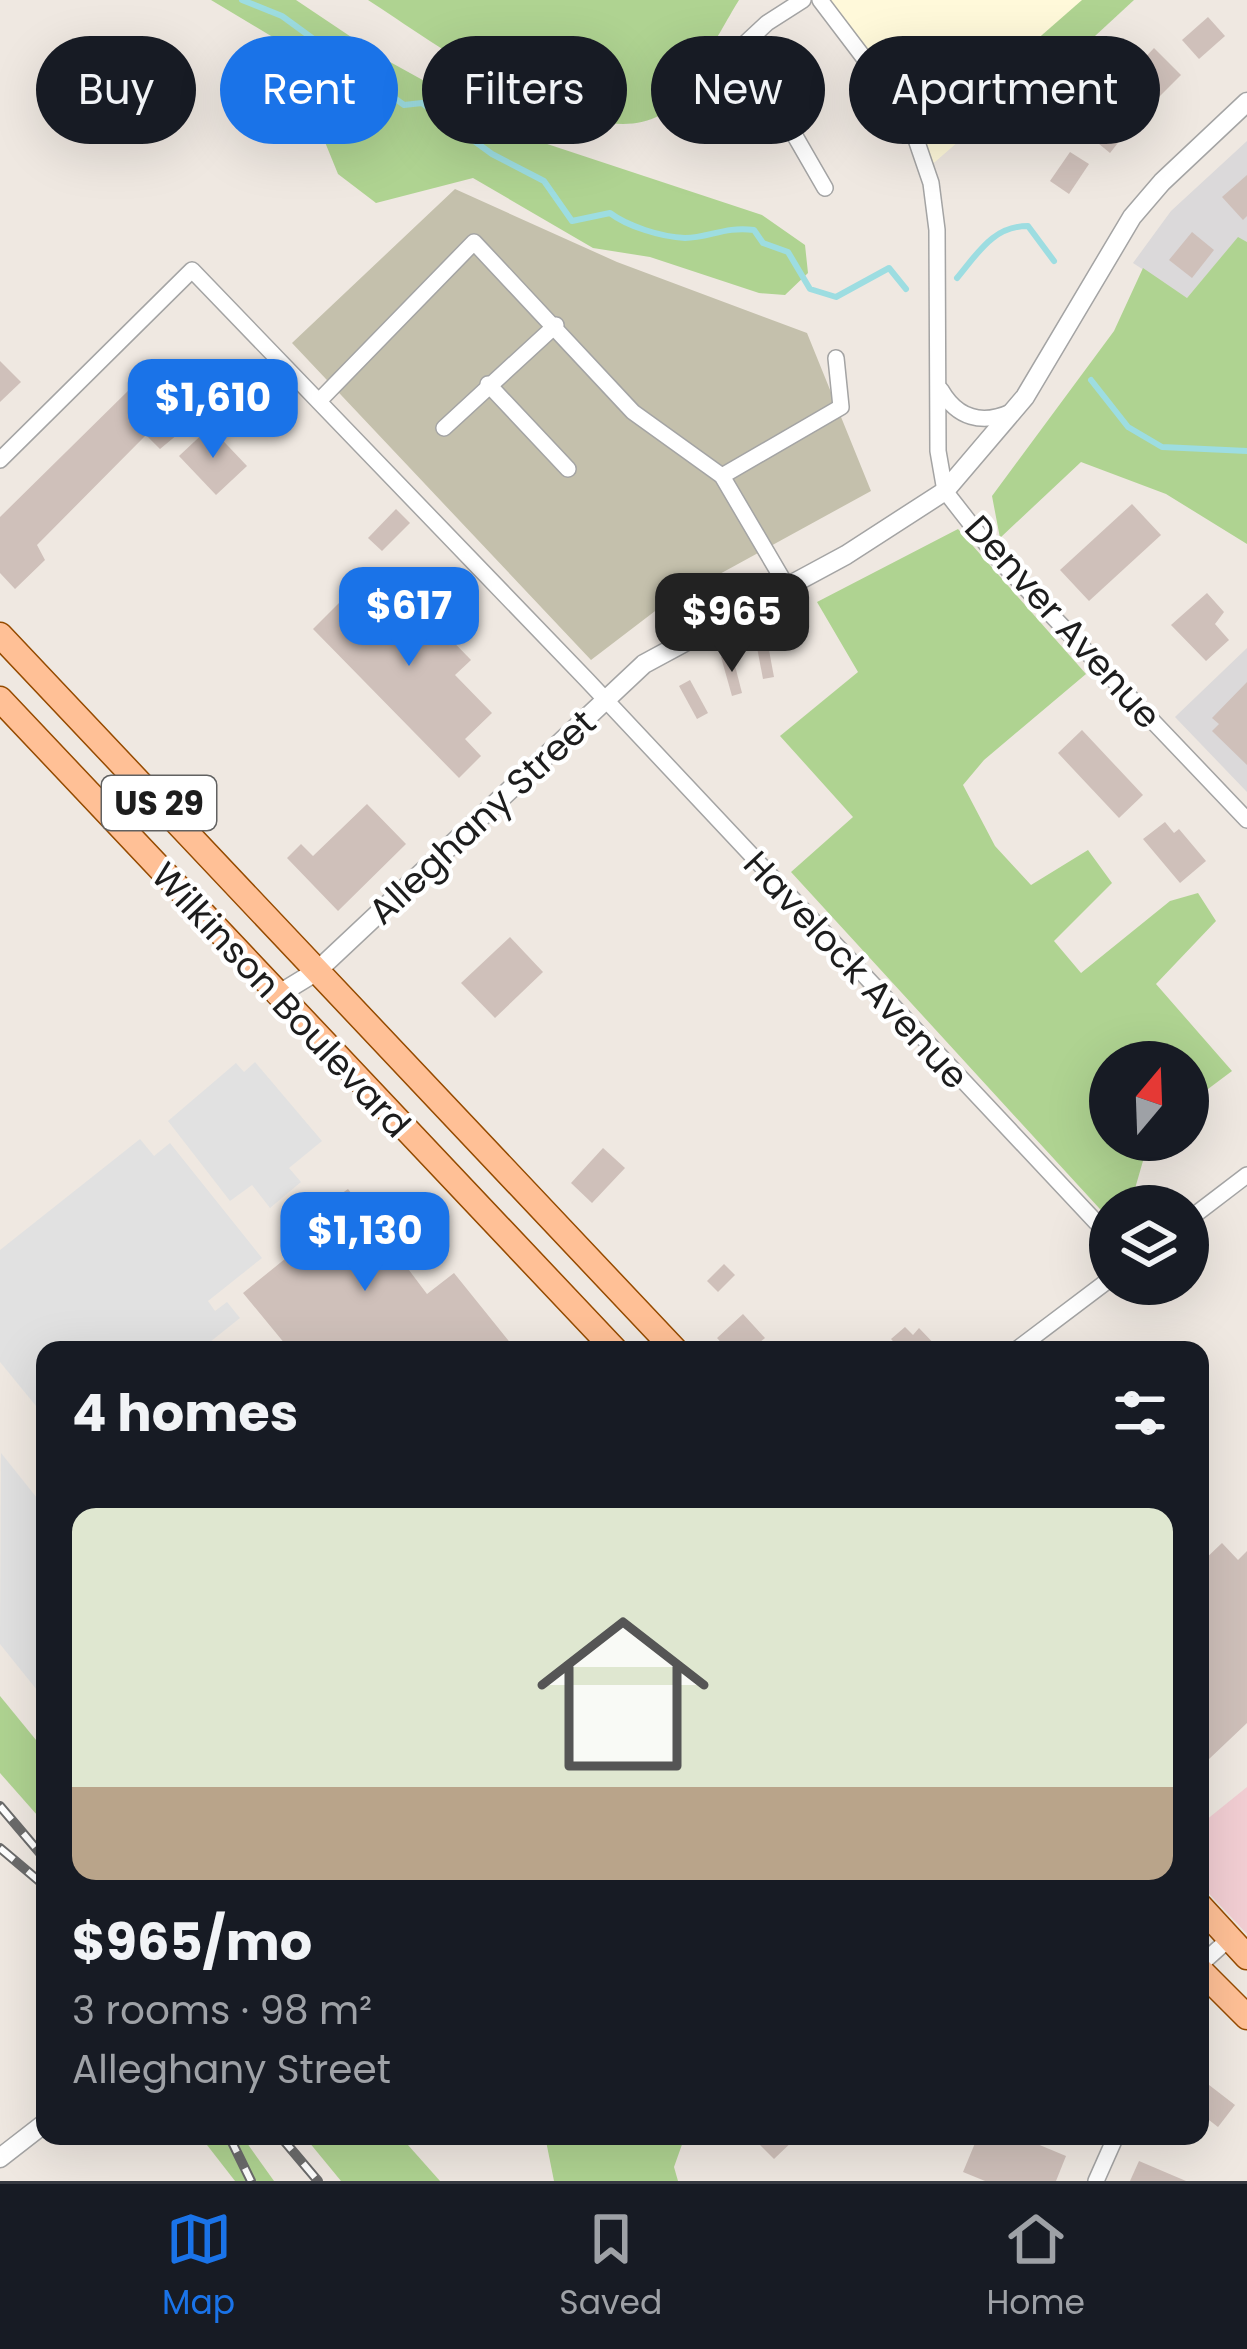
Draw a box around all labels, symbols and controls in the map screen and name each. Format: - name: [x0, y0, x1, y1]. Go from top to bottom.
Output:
- chip: Buy: [36, 36, 196, 144]
- chip: Rent: [220, 36, 398, 144]
- chip: Filters: [422, 36, 627, 144]
- chip: New: [651, 36, 825, 144]
- chip: Apartment: [849, 36, 1160, 144]
- pin: $1,610: [115, 359, 311, 461]
- text: $1,610: [155, 370, 271, 425]
- street label: Denver Avenue: [953, 504, 1173, 740]
- pin: $617: [338, 567, 480, 669]
- pin: $965: [661, 573, 803, 675]
- text: $617: [366, 578, 452, 633]
- text: $965: [682, 584, 782, 639]
- street label: Alleghany Street: [357, 698, 607, 936]
- road number: US 29: [102, 776, 216, 830]
- street label: Havelock Avenue: [732, 840, 980, 1100]
- street label: Wilkinson Boulevard: [140, 851, 422, 1149]
- north arrow: [1089, 1041, 1209, 1161]
- map controls: [1089, 1041, 1209, 1305]
- button: layers: [1089, 1185, 1209, 1305]
- pin: $1,130: [267, 1192, 463, 1294]
- text: $1,130: [307, 1203, 423, 1258]
- text: 4 homes: [72, 1377, 298, 1449]
- icon: filters: [1107, 1380, 1173, 1446]
- icon: home: [515, 1586, 731, 1802]
- text: $965/mo: [72, 1906, 312, 1978]
- text: 3 rooms · 98 m²: [72, 1983, 372, 2038]
- text: Alleghany Street: [72, 2042, 391, 2097]
- tab: Map: [162, 2206, 235, 2328]
- tab: Saved: [559, 2206, 662, 2328]
- tab: Home: [986, 2206, 1085, 2328]

